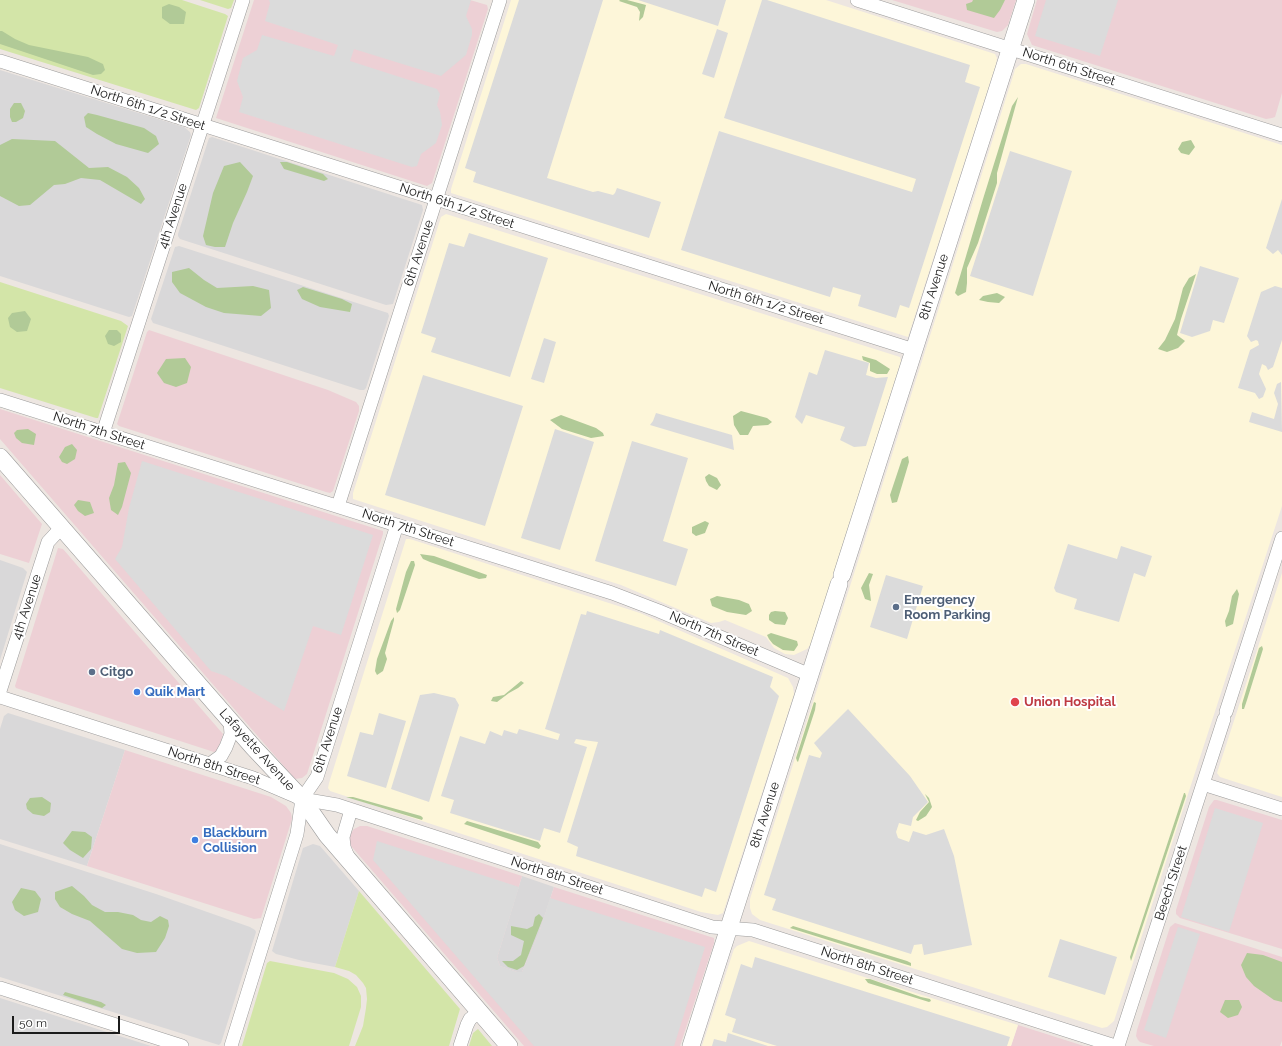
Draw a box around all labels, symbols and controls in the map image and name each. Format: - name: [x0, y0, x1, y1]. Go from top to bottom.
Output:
- street label: North 6th Street: [1021, 45, 1117, 89]
- street label: North 6th 1/2 Street: [89, 82, 207, 134]
- street label: North 6th 1/2 Street: [398, 180, 516, 232]
- street label: 4th Avenue: [155, 181, 191, 251]
- street label: 6th Avenue: [401, 218, 437, 288]
- street label: 8th Avenue: [916, 252, 952, 322]
- street label: North 6th 1/2 Street: [706, 278, 826, 328]
- street label: North 7th Street: [51, 409, 147, 453]
- street label: North 7th Street: [360, 506, 456, 550]
- street label: 4th Avenue: [9, 572, 45, 642]
- place label: Emergency Room Parking: [904, 592, 991, 623]
- marker: Emergency Room Parking: [891, 602, 901, 612]
- street label: North 7th Street: [667, 608, 761, 660]
- place label: Citgo: [100, 664, 133, 680]
- marker: Citgo: [87, 667, 97, 677]
- place label: Quik Mart: [145, 684, 205, 700]
- marker: Quik Mart: [132, 687, 142, 697]
- place label: Union Hospital: [1024, 694, 1116, 710]
- marker: Union Hospital: [1009, 696, 1021, 708]
- street label: 6th Avenue: [310, 705, 346, 775]
- street label: Lafayette Avenue: [216, 706, 298, 794]
- street label: North 8th Street: [166, 744, 262, 788]
- street label: 8th Avenue: [747, 780, 783, 850]
- place label: Blackburn Collision: [203, 825, 267, 856]
- marker: Blackburn Collision: [190, 835, 200, 845]
- street label: Beech Street: [1152, 844, 1190, 922]
- street label: North 8th Street: [509, 854, 605, 898]
- street label: North 8th Street: [819, 944, 915, 988]
- scale bar: [14, 1008, 122, 1034]
- text: 50 m: [19, 1016, 47, 1030]

